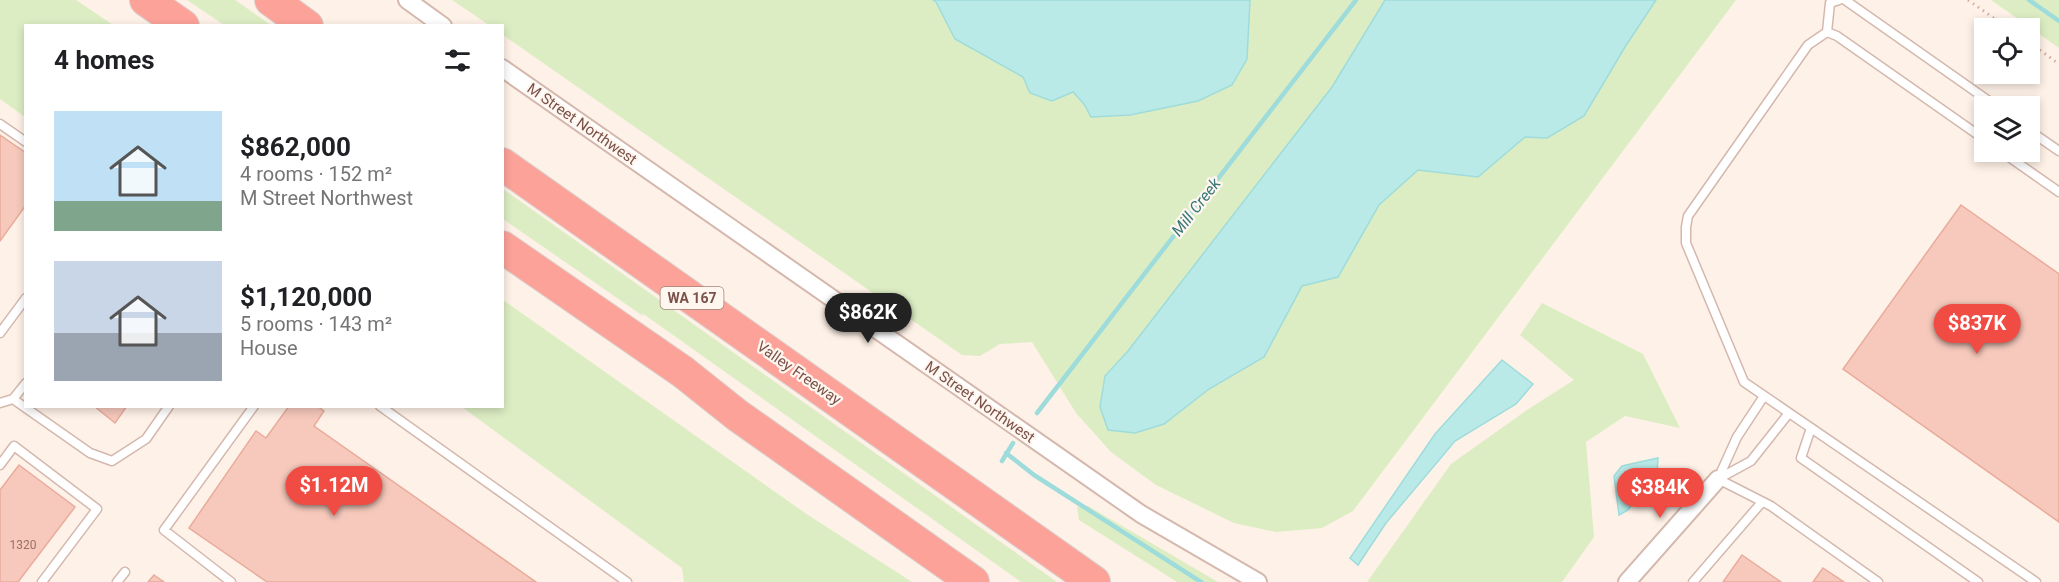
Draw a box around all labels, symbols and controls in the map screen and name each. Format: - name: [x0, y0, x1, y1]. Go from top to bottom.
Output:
- map controls: [1974, 18, 2040, 162]
- button: locate: [1974, 18, 2040, 84]
- icon: filters: [441, 44, 474, 77]
- text: 4 homes: [54, 45, 155, 75]
- street label: M Street Northwest: [524, 79, 640, 169]
- button: layers: [1974, 96, 2040, 162]
- text: $862,000: [240, 132, 351, 162]
- icon: home: [102, 135, 174, 207]
- text: 4 rooms · 152 m²: [240, 162, 392, 186]
- water label: Mill Creek: [1167, 173, 1225, 240]
- text: M Street Northwest: [240, 186, 413, 210]
- text: $1,120,000: [240, 282, 372, 312]
- icon: home: [102, 285, 174, 357]
- road number: WA 167: [660, 287, 724, 309]
- pin: $862K: [826, 293, 910, 344]
- text: $862K: [839, 300, 897, 324]
- pin: $837K: [1935, 304, 2019, 355]
- text: $837K: [1948, 311, 2006, 335]
- text: 5 rooms · 143 m²: [240, 312, 392, 336]
- text: House: [240, 336, 298, 360]
- street label: Valley Freeway: [753, 337, 845, 409]
- street label: M Street Northwest: [922, 357, 1038, 447]
- pin: $1.12M: [285, 466, 383, 517]
- pin: $384K: [1618, 468, 1702, 519]
- text: $1.12M: [299, 473, 369, 497]
- text: $384K: [1631, 475, 1689, 499]
- house number: 1320: [10, 538, 37, 552]

